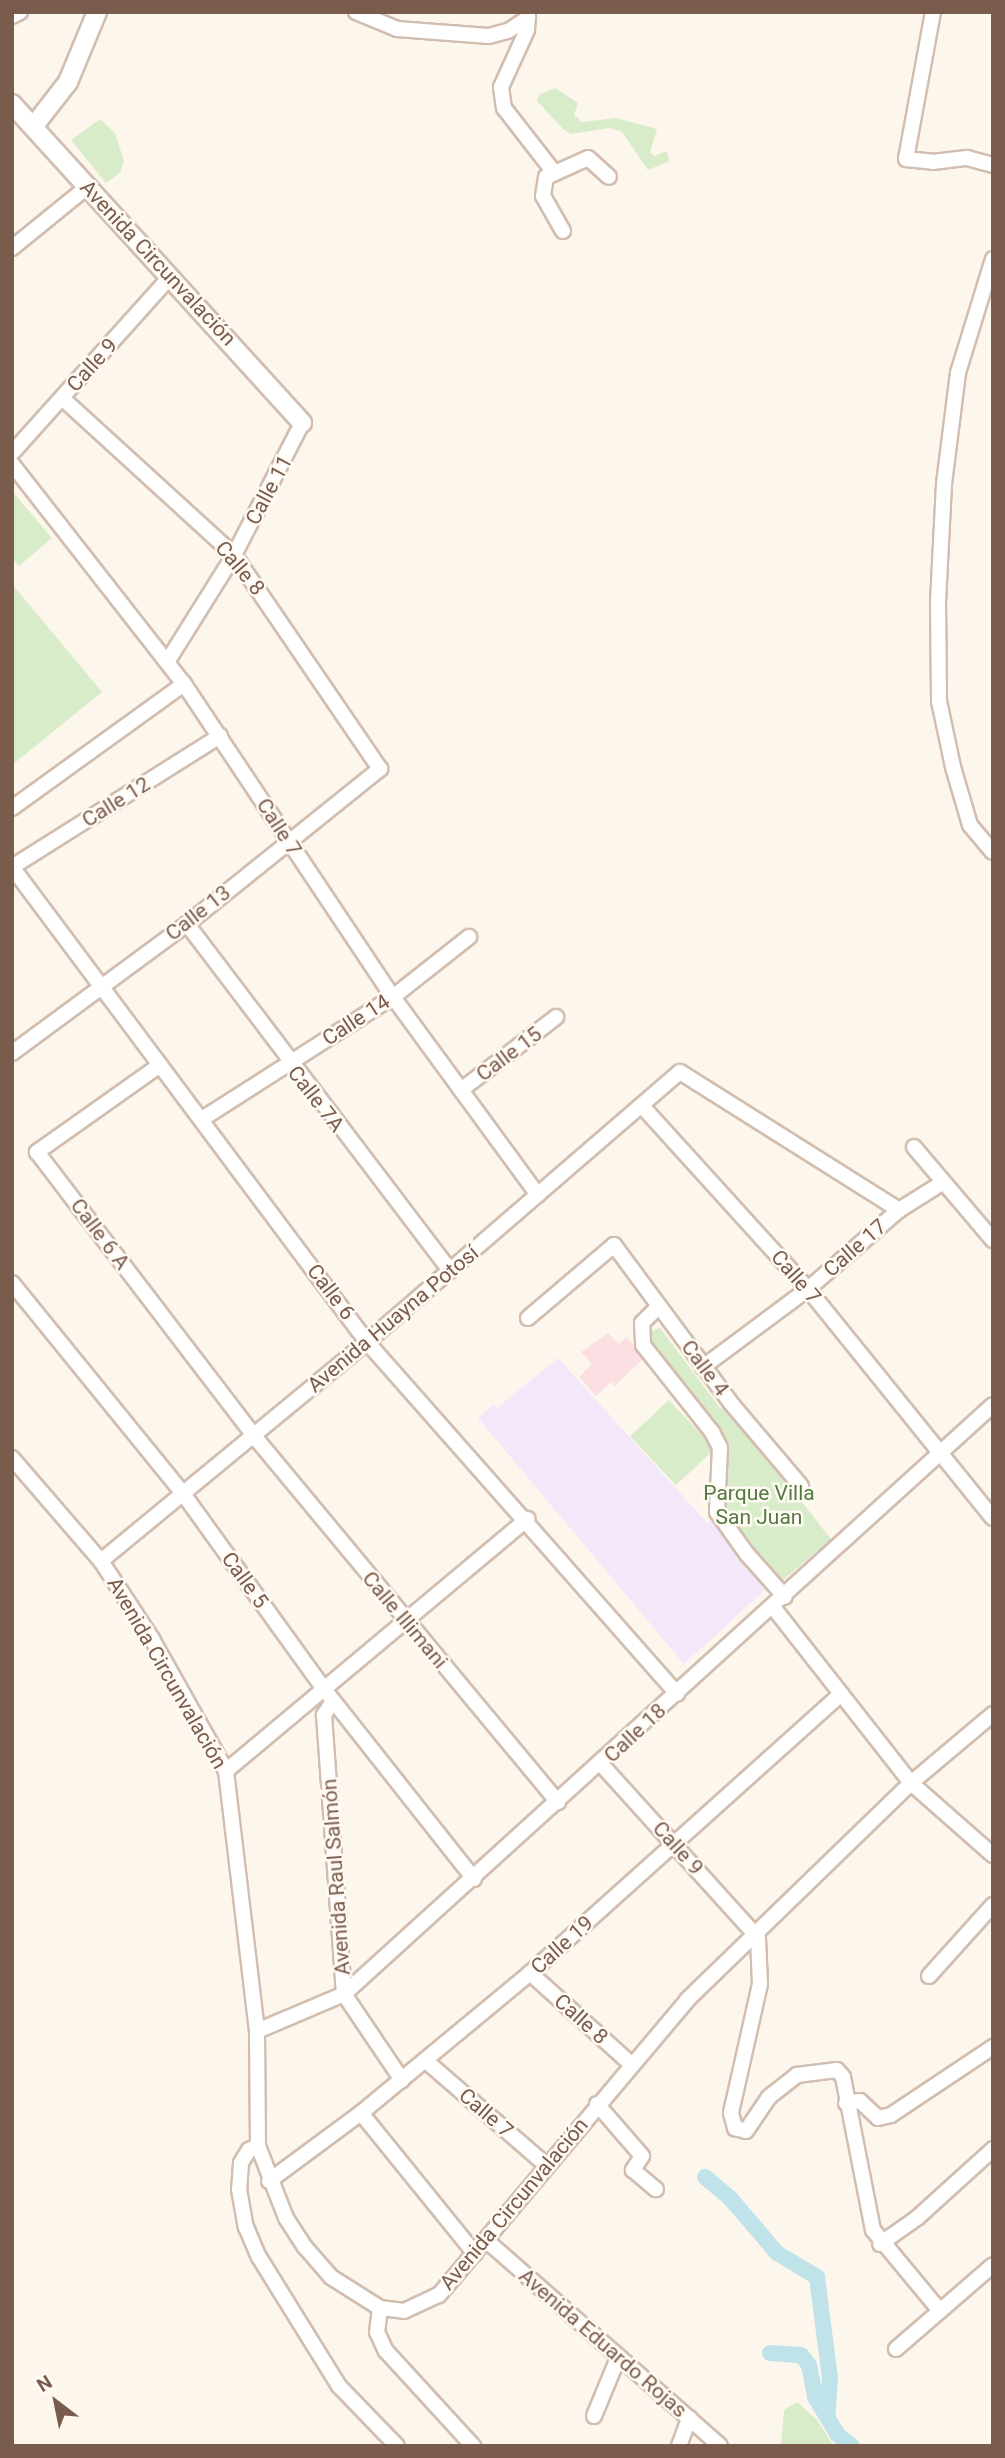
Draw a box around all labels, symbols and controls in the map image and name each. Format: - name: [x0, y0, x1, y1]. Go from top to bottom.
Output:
- street label: Avenida Circunvalación: [75, 175, 241, 351]
- street label: Calle 9: [61, 333, 123, 397]
- street label: Calle 11: [240, 451, 298, 529]
- street label: Calle 8: [210, 536, 270, 600]
- street label: Calle 12: [77, 771, 155, 833]
- street label: Calle 7: [251, 794, 307, 860]
- street label: Calle 13: [161, 880, 235, 946]
- street label: Calle 14: [318, 989, 394, 1051]
- street label: Calle 15: [471, 1021, 547, 1087]
- street label: Calle 7A: [282, 1061, 350, 1137]
- street label: Calle 6 A: [65, 1194, 135, 1274]
- street label: Calle 17: [818, 1214, 892, 1282]
- street label: Avenida Huayna Potosí: [302, 1240, 484, 1398]
- street label: Calle 7: [766, 1245, 826, 1309]
- street label: Calle 6: [302, 1259, 360, 1325]
- street label: Calle 4: [676, 1335, 734, 1401]
- park label: Parque Villa San Juan: [703, 1480, 815, 1530]
- street label: Calle 5: [216, 1547, 274, 1613]
- street label: Calle Illimani: [357, 1566, 453, 1674]
- street label: Avenida Circunvalación: [102, 1573, 232, 1773]
- street label: Calle 18: [599, 1698, 671, 1768]
- street label: Avenida Raul Salmón: [317, 1778, 355, 1976]
- street label: Calle 9: [647, 1816, 709, 1880]
- street label: Calle 19: [526, 1910, 598, 1980]
- street label: Calle 8: [549, 1988, 613, 2050]
- street label: Calle 7: [454, 2083, 518, 2143]
- street label: Avenida Circunvalación: [435, 2113, 593, 2295]
- street label: Avenida Eduardo Rojas: [514, 2263, 692, 2423]
- north arrow: [21, 2367, 91, 2437]
- text: N: [33, 2370, 56, 2397]

